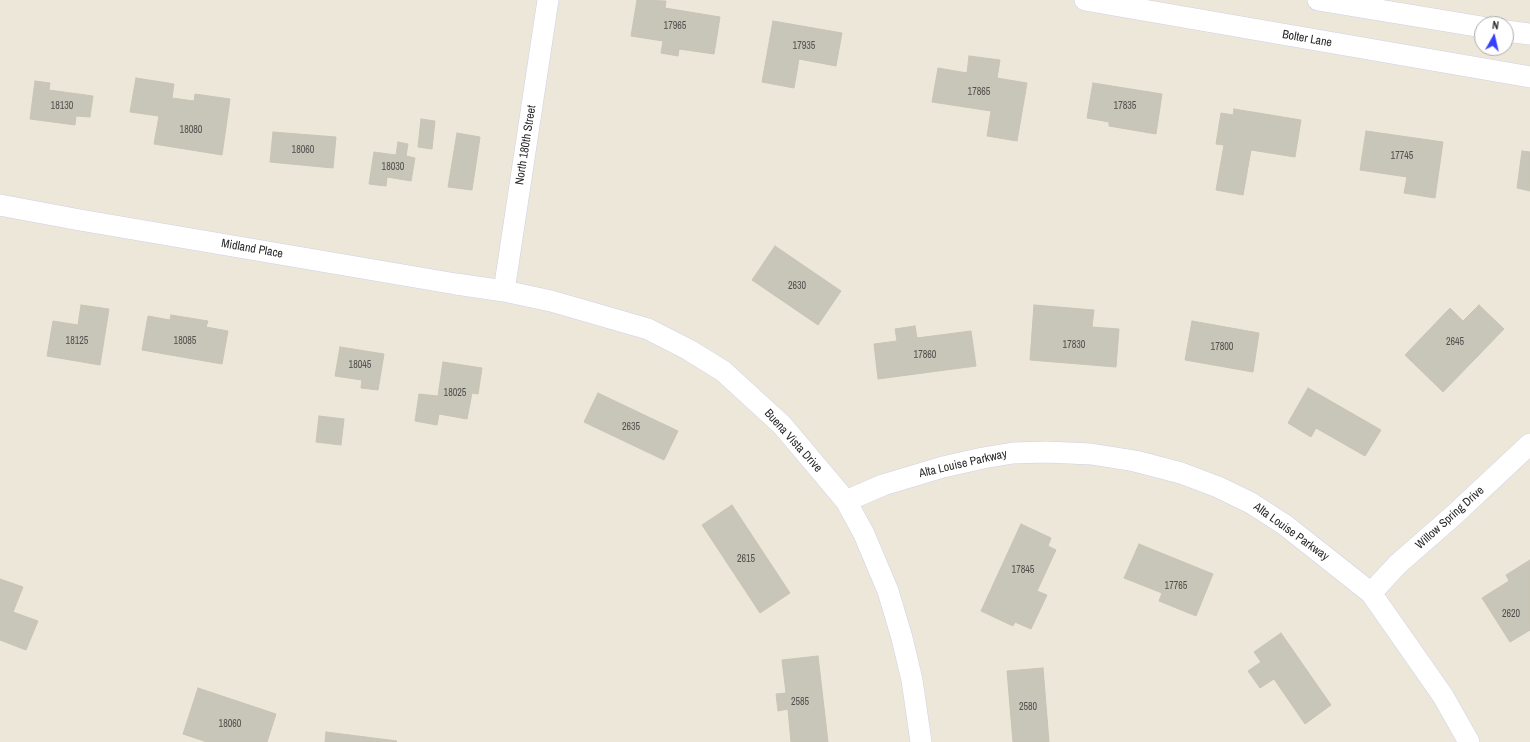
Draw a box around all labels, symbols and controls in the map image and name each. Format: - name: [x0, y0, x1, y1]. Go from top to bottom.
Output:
- north arrow: [1474, 16, 1514, 56]
- text: N: [1491, 18, 1500, 32]
- house number: 17965: [664, 20, 686, 32]
- street label: Bolter Lane: [1281, 28, 1333, 50]
- house number: 17935: [793, 40, 815, 52]
- house number: 17865: [968, 86, 990, 98]
- house number: 18130: [51, 100, 73, 112]
- house number: 17835: [1114, 100, 1136, 112]
- street label: North 180th Street: [513, 104, 539, 186]
- house number: 18080: [180, 124, 202, 136]
- house number: 18060: [292, 144, 314, 156]
- house number: 17745: [1391, 150, 1413, 162]
- house number: 18030: [382, 161, 404, 173]
- street label: Midland Place: [220, 236, 284, 262]
- house number: 2630: [788, 280, 806, 292]
- house number: 18125: [66, 335, 88, 347]
- house number: 18085: [174, 335, 196, 347]
- house number: 2645: [1446, 336, 1464, 348]
- house number: 17830: [1063, 339, 1085, 351]
- house number: 17800: [1211, 341, 1233, 353]
- house number: 17860: [914, 349, 936, 361]
- house number: 18045: [349, 359, 371, 371]
- house number: 18025: [444, 387, 466, 399]
- street label: Buena Vista Drive: [761, 407, 825, 475]
- house number: 2635: [622, 421, 640, 433]
- street label: Alta Louise Parkway: [918, 447, 1008, 481]
- street label: Willow Spring Drive: [1413, 484, 1487, 552]
- street label: Alta Louise Parkway: [1250, 500, 1332, 564]
- house number: 2615: [737, 553, 755, 565]
- house number: 17845: [1012, 564, 1034, 576]
- house number: 17765: [1165, 580, 1187, 592]
- house number: 2620: [1502, 608, 1520, 620]
- house number: 2585: [791, 696, 809, 708]
- house number: 2580: [1019, 701, 1037, 713]
- house number: 18060: [219, 718, 241, 730]

